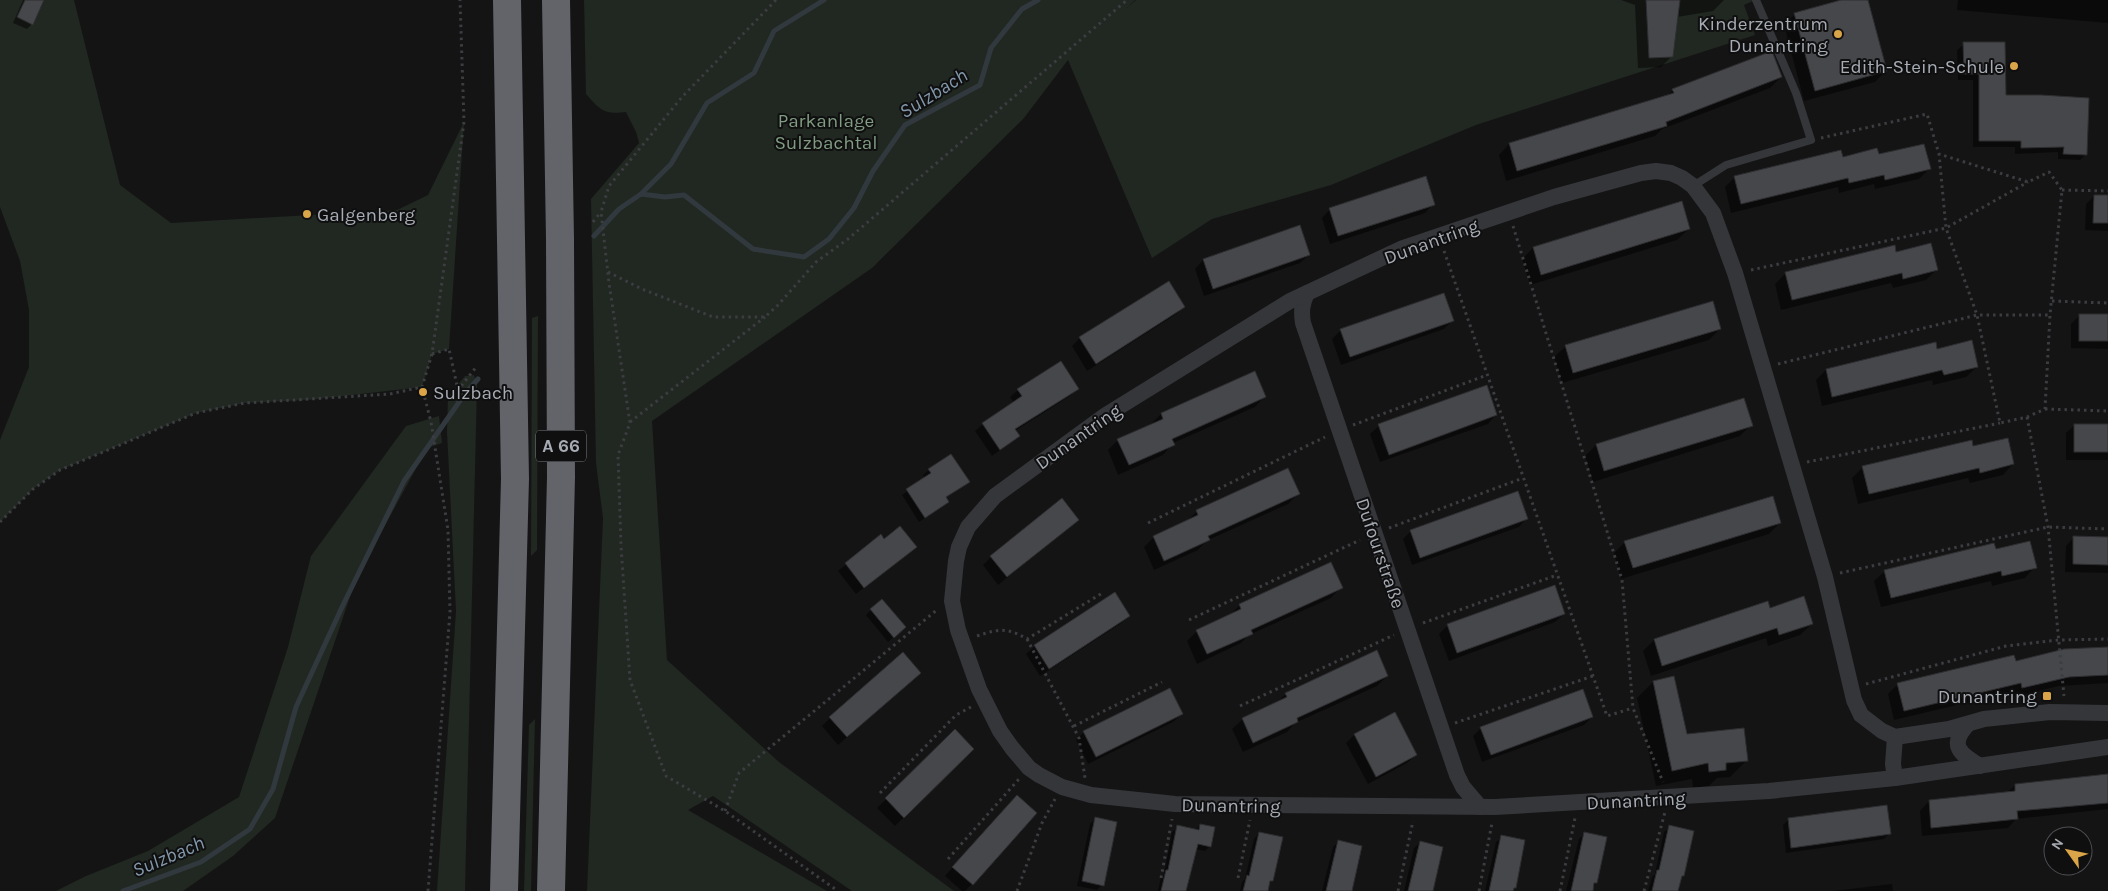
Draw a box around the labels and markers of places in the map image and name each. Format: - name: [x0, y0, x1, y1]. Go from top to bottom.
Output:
- place label: Kinderzentrum Dunantring: [1698, 13, 1828, 57]
- marker: Kinderzentrum Dunantring: [1832, 28, 1844, 40]
- place label: Edith-Stein-Schule: [1840, 56, 2004, 78]
- marker: Edith-Stein-Schule: [2008, 60, 2020, 72]
- place label: Galgenberg: [317, 204, 416, 226]
- marker: Galgenberg: [301, 208, 313, 220]
- place label: Sulzbach: [433, 382, 513, 404]
- marker: Sulzbach: [417, 386, 429, 398]
- place label: Dunantring: [1938, 686, 2037, 708]
- marker: Dunantring: [2041, 690, 2053, 702]

